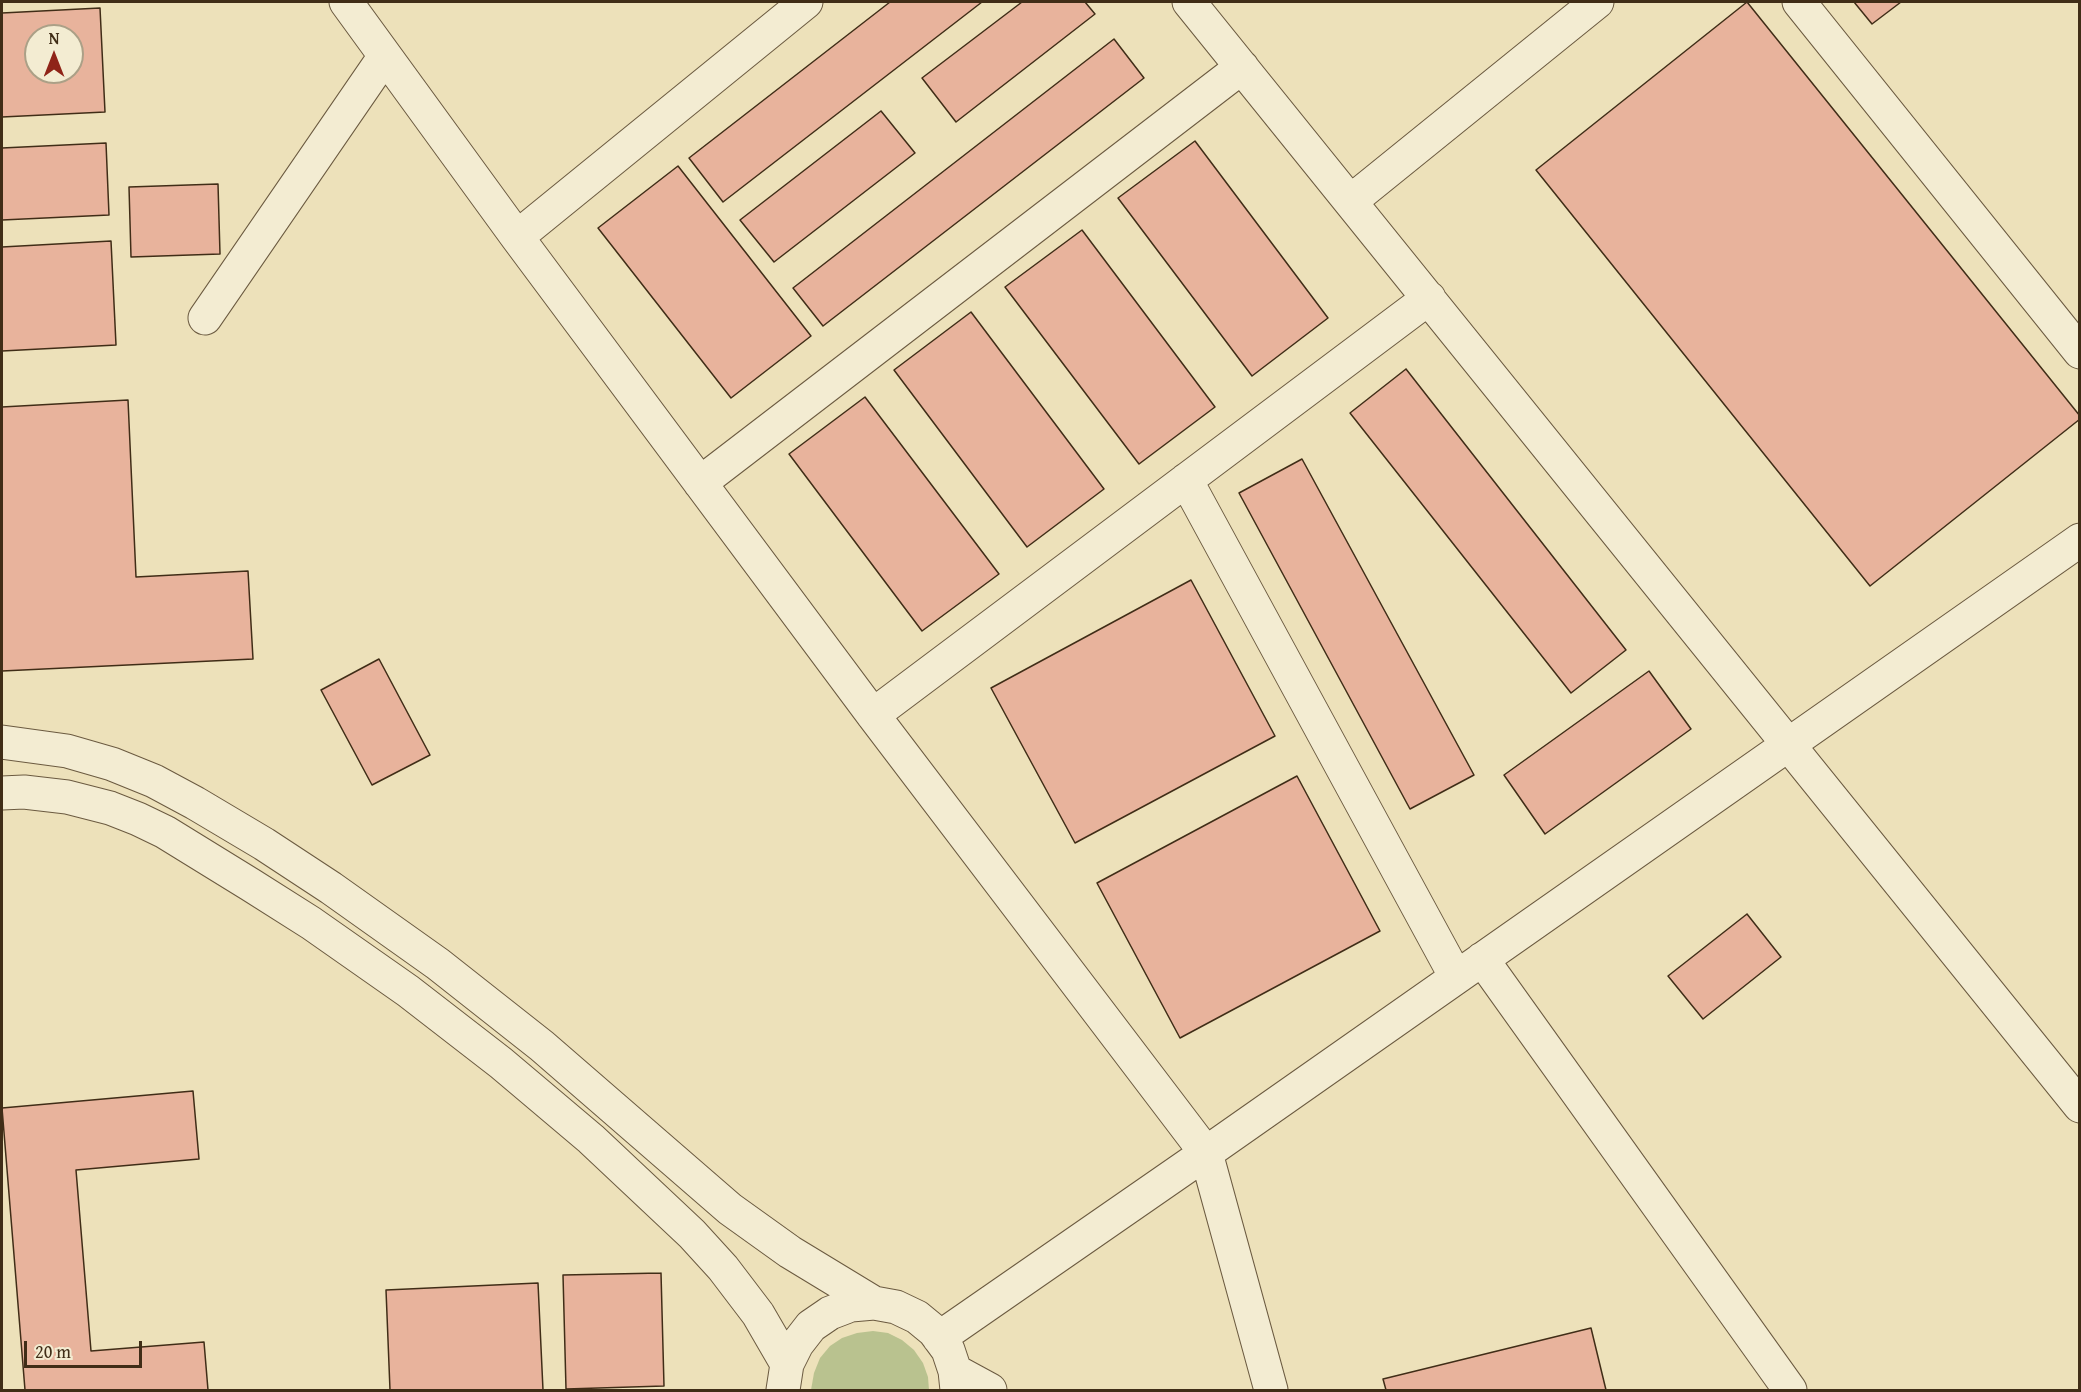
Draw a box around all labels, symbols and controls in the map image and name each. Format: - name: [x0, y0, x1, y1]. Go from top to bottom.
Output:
- north arrow: [24, 24, 84, 84]
- text: N: [49, 26, 59, 50]
- scale bar: [27, 1329, 146, 1367]
- text: 20 m: [35, 1338, 71, 1365]

